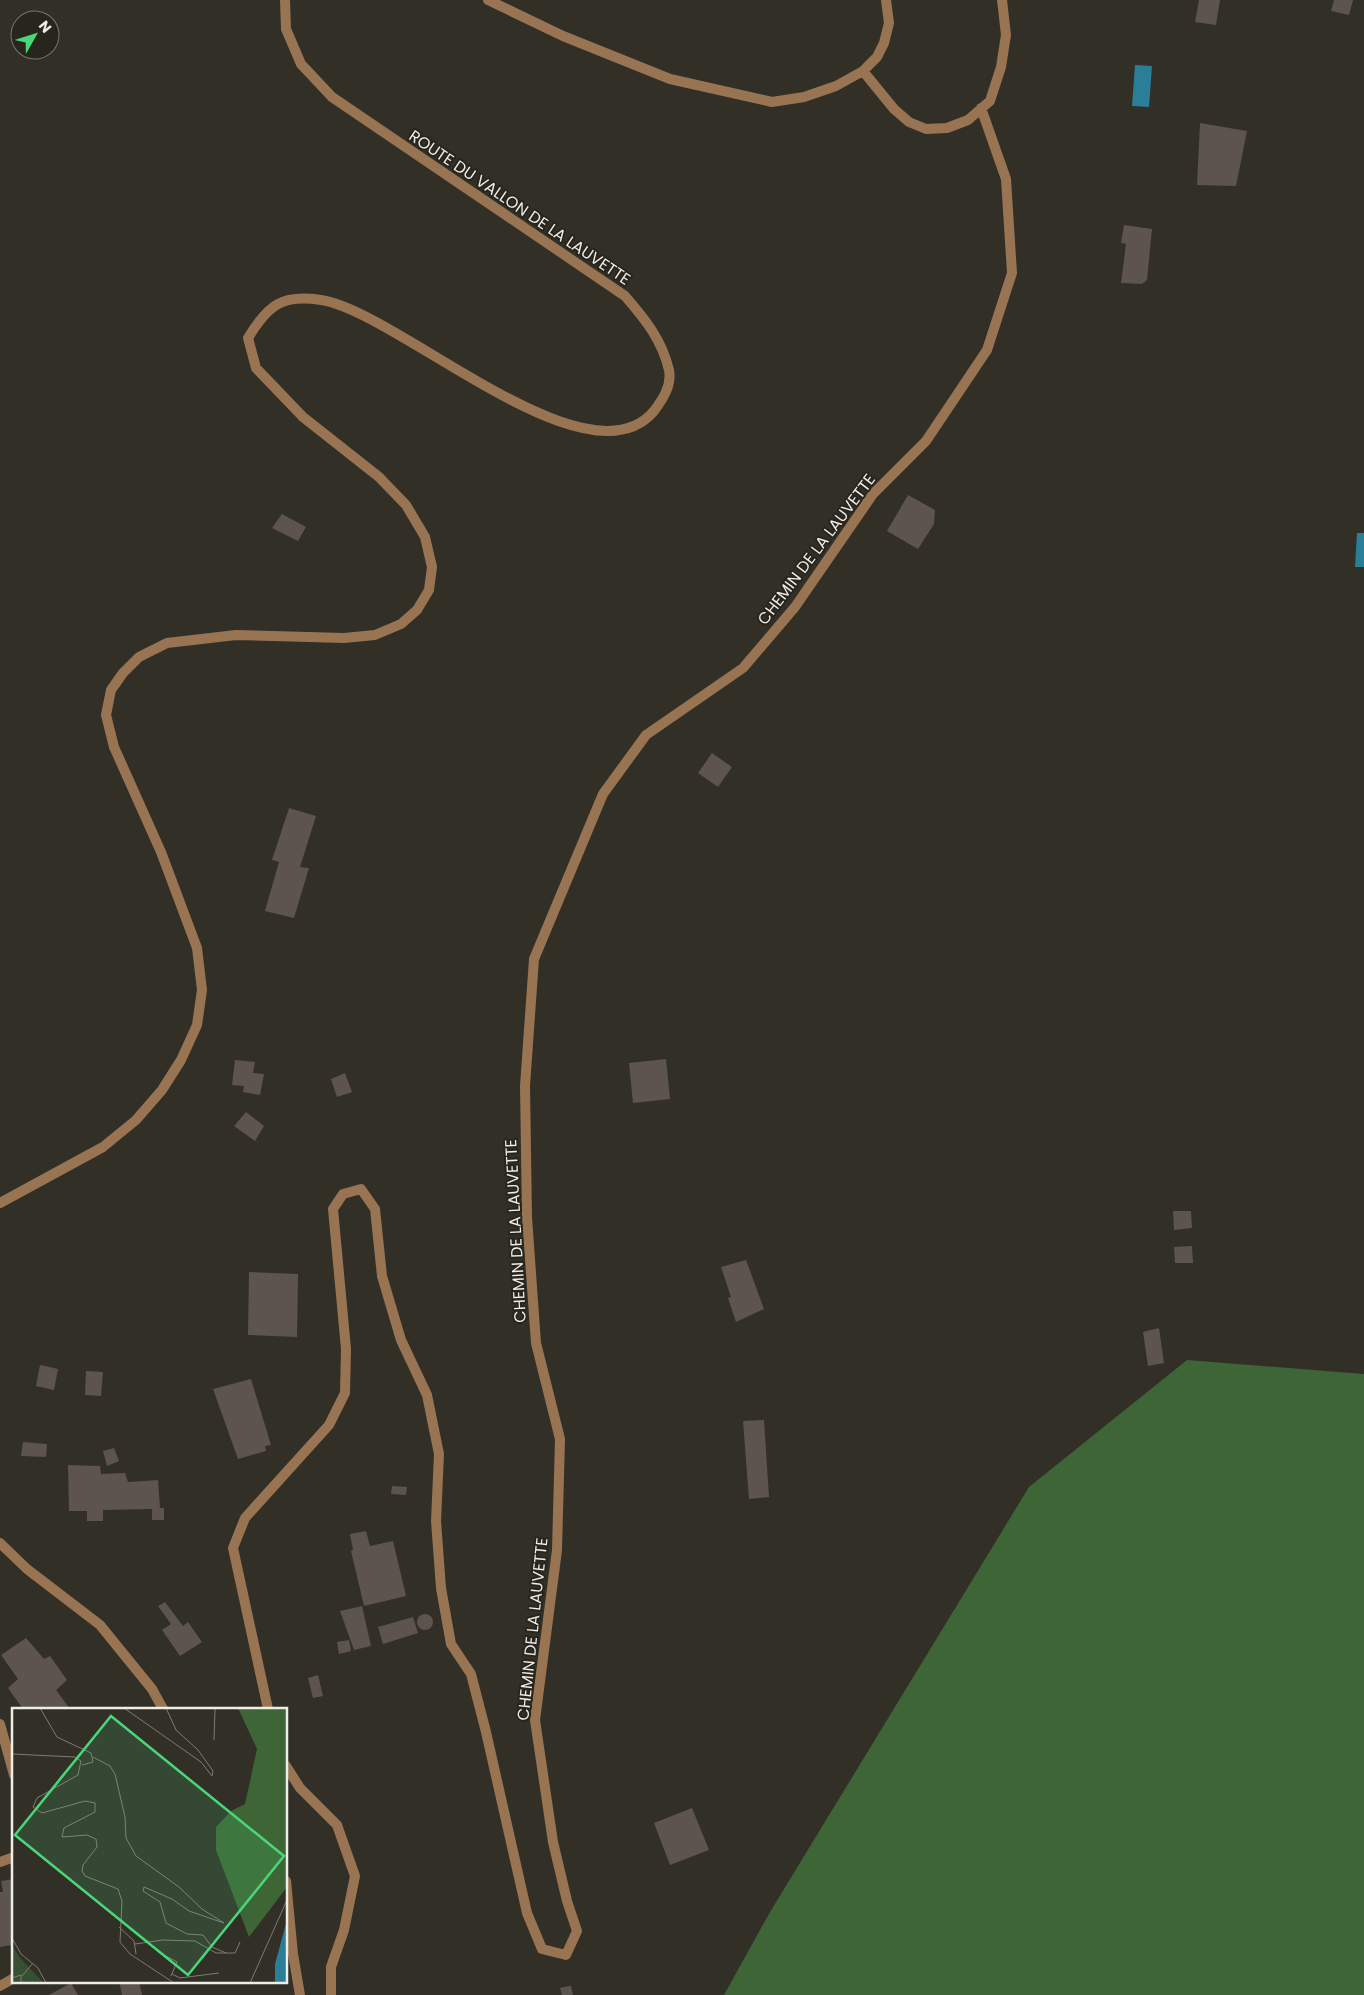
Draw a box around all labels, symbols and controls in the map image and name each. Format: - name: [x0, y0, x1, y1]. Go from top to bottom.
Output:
- north arrow: [10, 10, 60, 60]
- text: N: [34, 16, 56, 37]
- street label: ROUTE DU VALLON DE LA LAUVETTE: [404, 124, 635, 290]
- street label: CHEMIN DE LA LAUVETTE: [752, 469, 881, 630]
- street label: CHEMIN DE LA LAUVETTE: [499, 1139, 532, 1323]
- street label: CHEMIN DE LA LAUVETTE: [511, 1537, 554, 1722]
- inset map: [12, 1708, 288, 1982]

